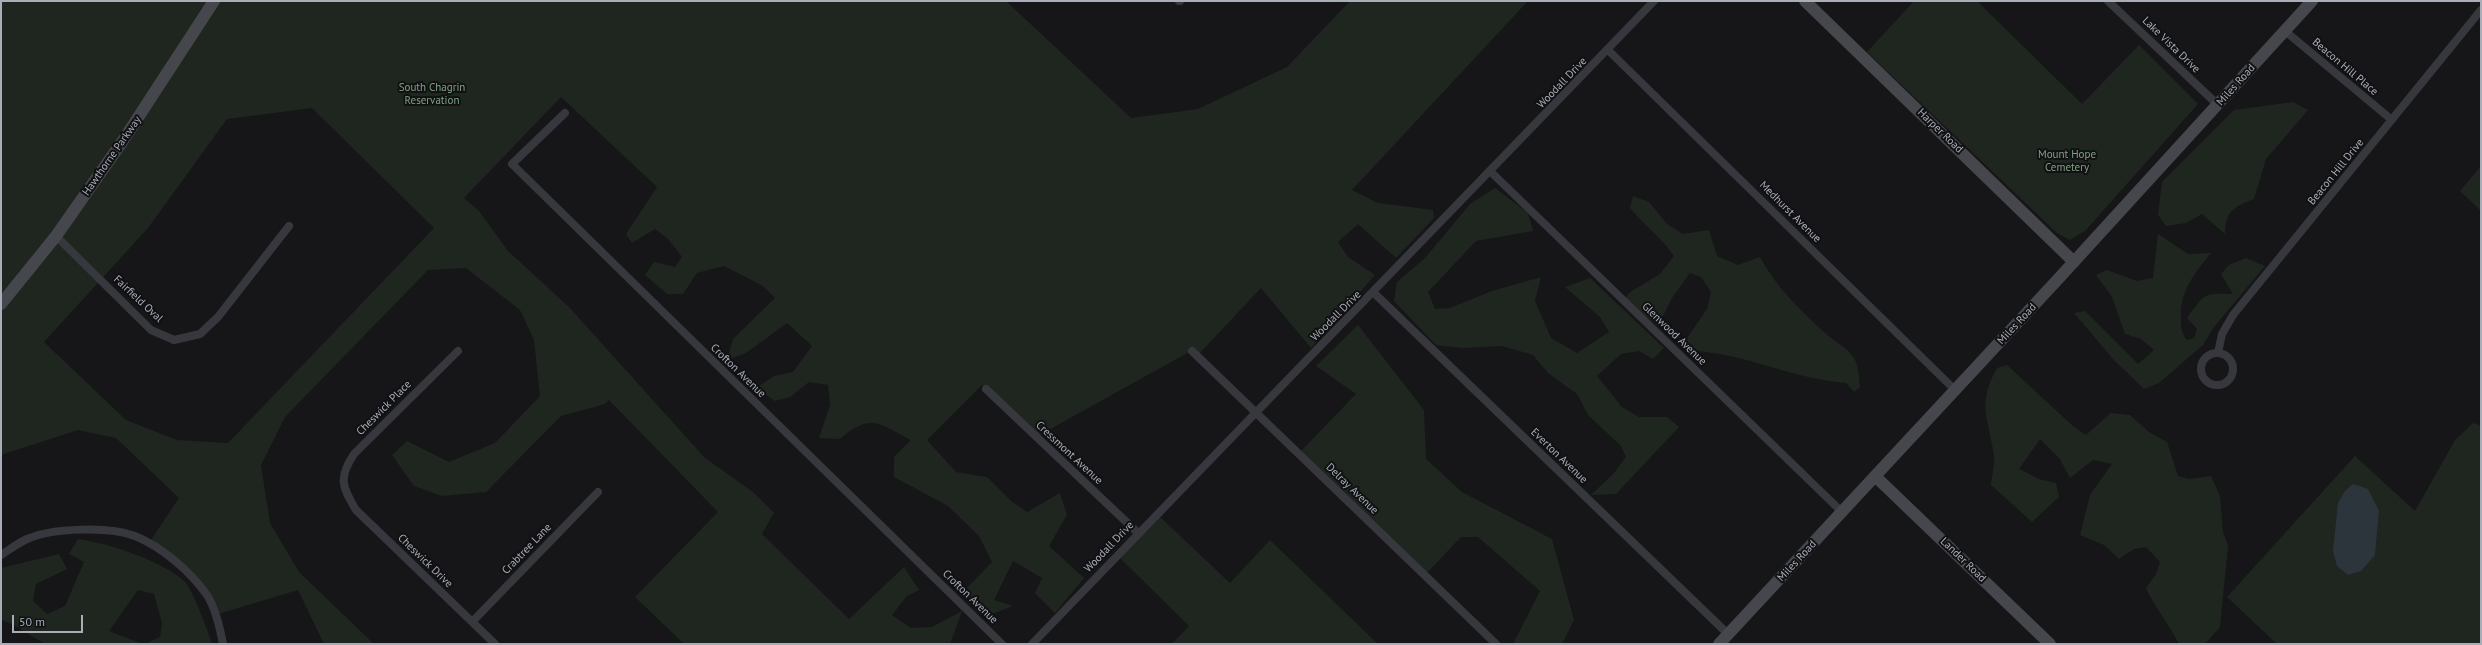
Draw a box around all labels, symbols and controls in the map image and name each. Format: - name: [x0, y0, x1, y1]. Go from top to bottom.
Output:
- street label: Lake Vista Drive: [2139, 14, 2203, 76]
- street label: Beacon Hill Place: [2309, 36, 2381, 98]
- street label: Woodall Drive: [1534, 55, 1590, 111]
- street label: Miles Road: [2214, 62, 2258, 108]
- park label: South Chagrin Reservation: [399, 81, 465, 107]
- street label: Harper Road: [1915, 106, 1965, 156]
- street label: Hawthorne Parkway: [80, 114, 144, 198]
- street label: Beacon Hill Drive: [2305, 136, 2367, 208]
- park label: Mount Hope Cemetery: [2038, 148, 2096, 174]
- street label: Medhurst Avenue: [1757, 179, 1823, 245]
- street label: Fairfield Oval: [111, 273, 165, 325]
- street label: Woodall Drive: [1308, 288, 1364, 344]
- street label: Glenwood Avenue: [1639, 300, 1709, 368]
- street label: Miles Road: [1995, 301, 2039, 347]
- street label: Crofton Avenue: [708, 341, 768, 401]
- street label: Cheswick Place: [354, 378, 414, 438]
- street label: Cressmont Avenue: [1033, 419, 1105, 487]
- street label: Everton Avenue: [1528, 426, 1590, 486]
- street label: Delray Avenue: [1323, 461, 1381, 517]
- street label: Woodall Drive: [1081, 519, 1137, 575]
- street label: Crabtree Lane: [500, 521, 554, 577]
- street label: Cheswick Drive: [395, 531, 455, 591]
- street label: Lander Road: [1937, 535, 1989, 585]
- street label: Miles Road: [1775, 538, 1819, 584]
- street label: Crofton Avenue: [940, 567, 1000, 627]
- scale bar: [14, 607, 85, 633]
- text: 50 m: [19, 614, 45, 629]

